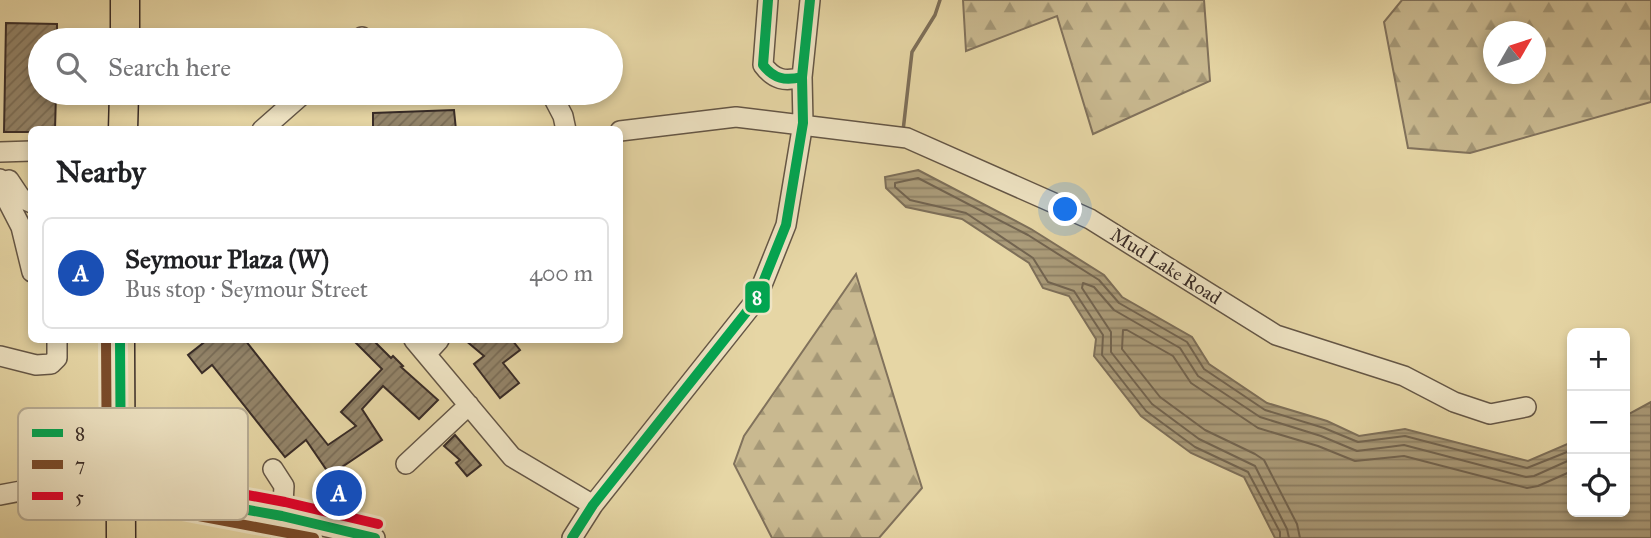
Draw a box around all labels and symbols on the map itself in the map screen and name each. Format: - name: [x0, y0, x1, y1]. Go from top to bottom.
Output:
- north arrow: [1483, 21, 1546, 84]
- your location: [1048, 192, 1082, 226]
- street label: Mud Lake Road: [1106, 223, 1226, 309]
- line badge: 8: [744, 280, 771, 314]
- text: 8: [752, 286, 762, 309]
- legend: [18, 408, 248, 520]
- text: 8: [75, 422, 85, 445]
- text: 7: [75, 453, 85, 476]
- pin: A: [316, 467, 362, 519]
- text: 5: [75, 485, 84, 508]

